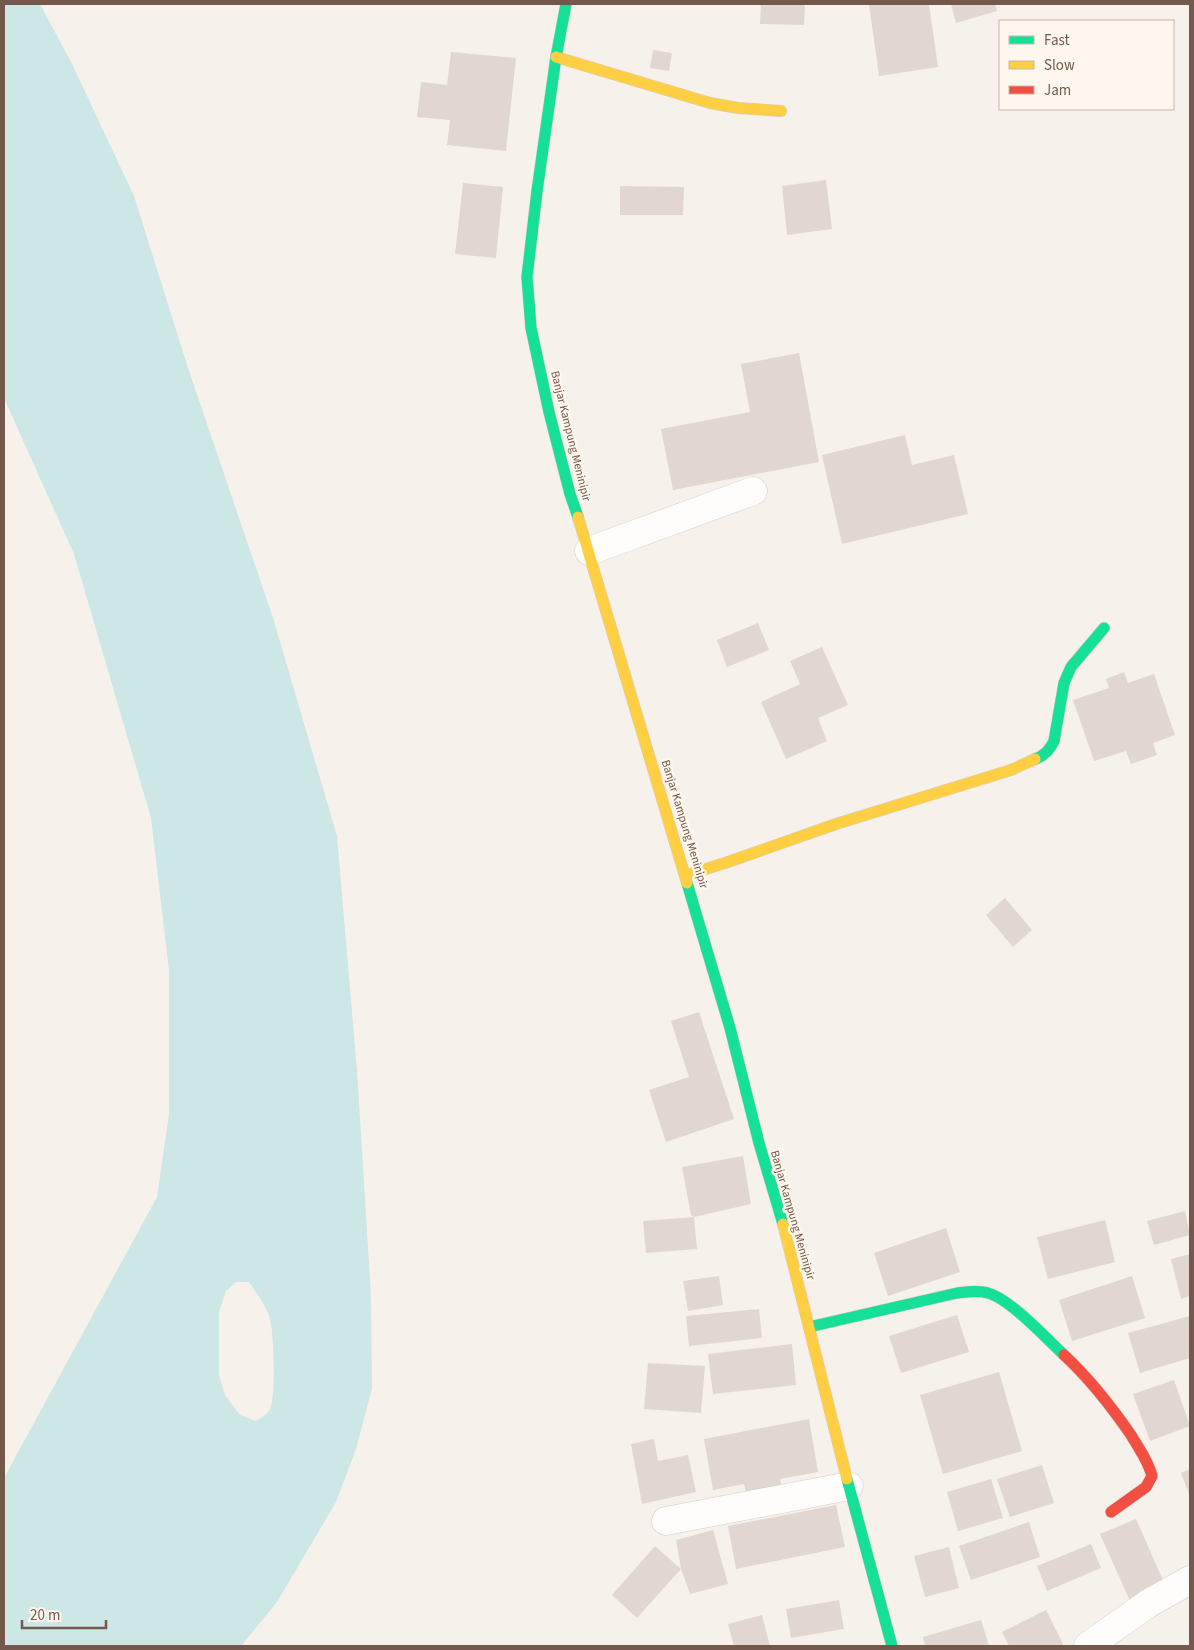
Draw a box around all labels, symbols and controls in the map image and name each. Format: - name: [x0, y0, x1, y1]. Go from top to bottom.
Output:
- legend: [999, 20, 1174, 110]
- text: Fast: [1044, 30, 1070, 51]
- text: Slow: [1044, 55, 1075, 76]
- text: Jam: [1044, 80, 1071, 101]
- street label: Banjar Kampung Meninipir: [546, 369, 595, 504]
- street label: Banjar Kampung Meninipir: [657, 758, 712, 891]
- street label: Banjar Kampung Meninipir: [766, 1148, 819, 1283]
- scale bar: [22, 1598, 106, 1630]
- text: 20 m: [30, 1605, 60, 1626]

